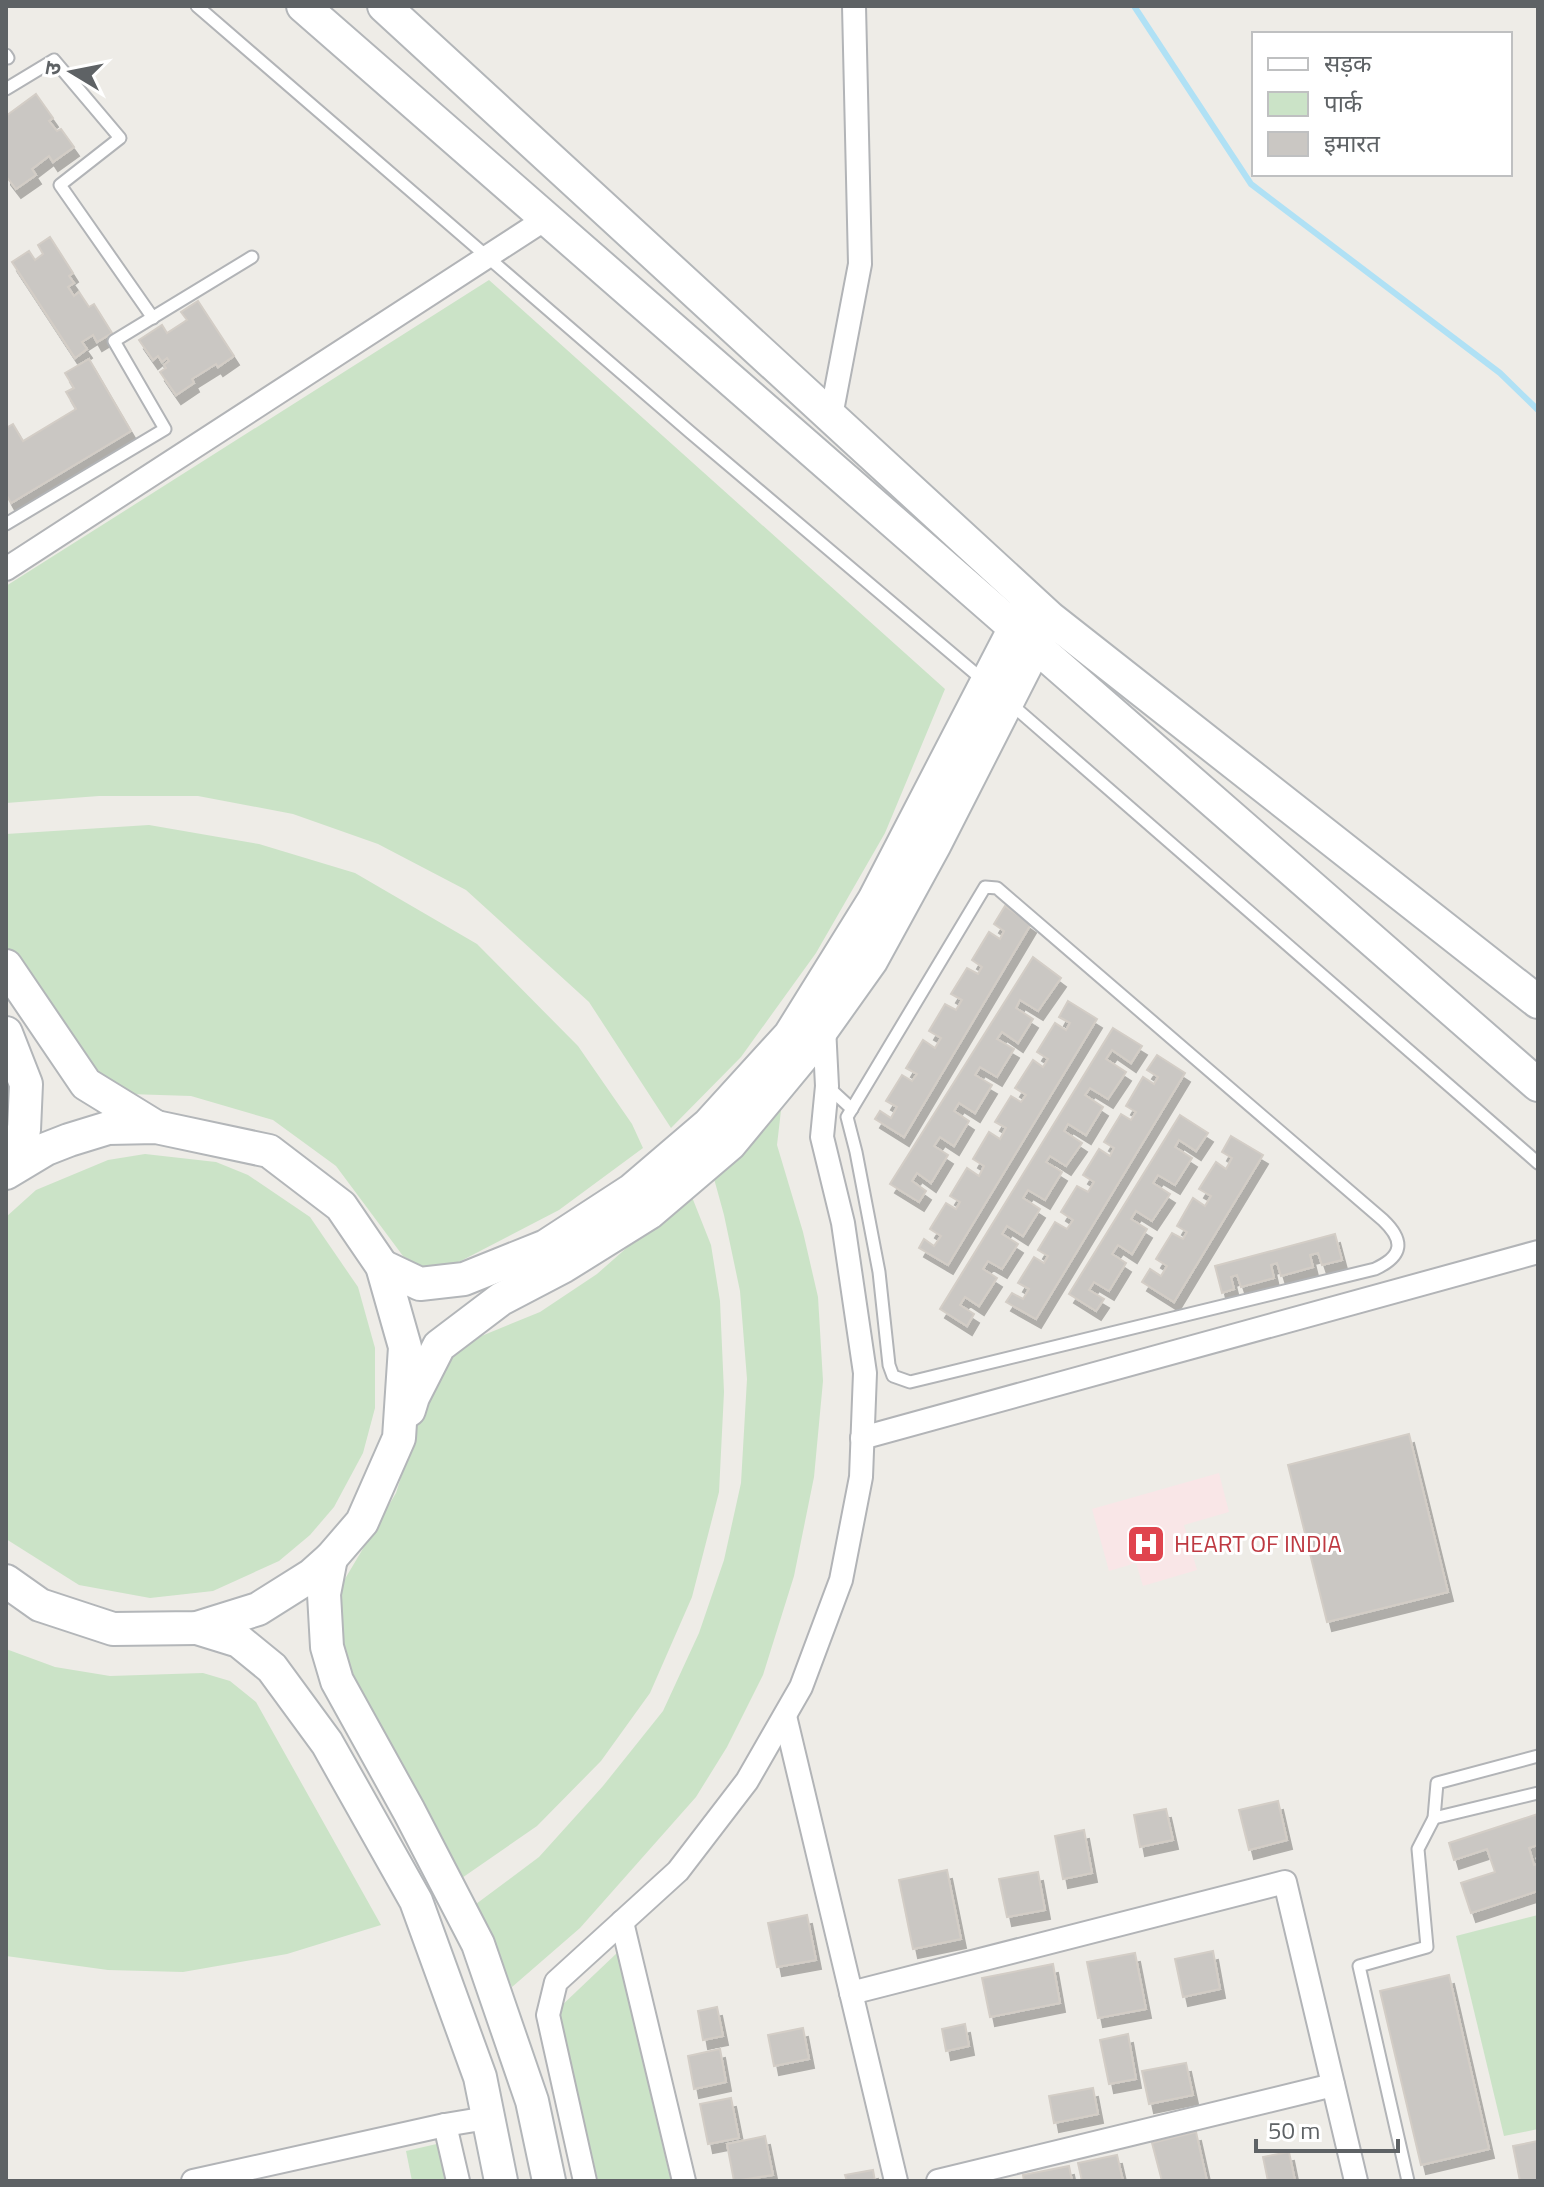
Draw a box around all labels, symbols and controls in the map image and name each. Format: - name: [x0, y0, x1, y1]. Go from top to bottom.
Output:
- north arrow: [32, 32, 112, 112]
- legend: [1252, 32, 1512, 176]
- text: सड़क: [1324, 45, 1372, 81]
- text: उ: [34, 58, 70, 78]
- text: पार्क: [1324, 85, 1363, 121]
- text: इमारत: [1324, 125, 1381, 161]
- hospital icon: HEART OF INDIA: [1125, 1523, 1167, 1565]
- place label: HEART OF INDIA: [1174, 1525, 1342, 1561]
- scale bar: [1256, 2103, 1398, 2153]
- text: 50 m: [1268, 2112, 1320, 2148]

